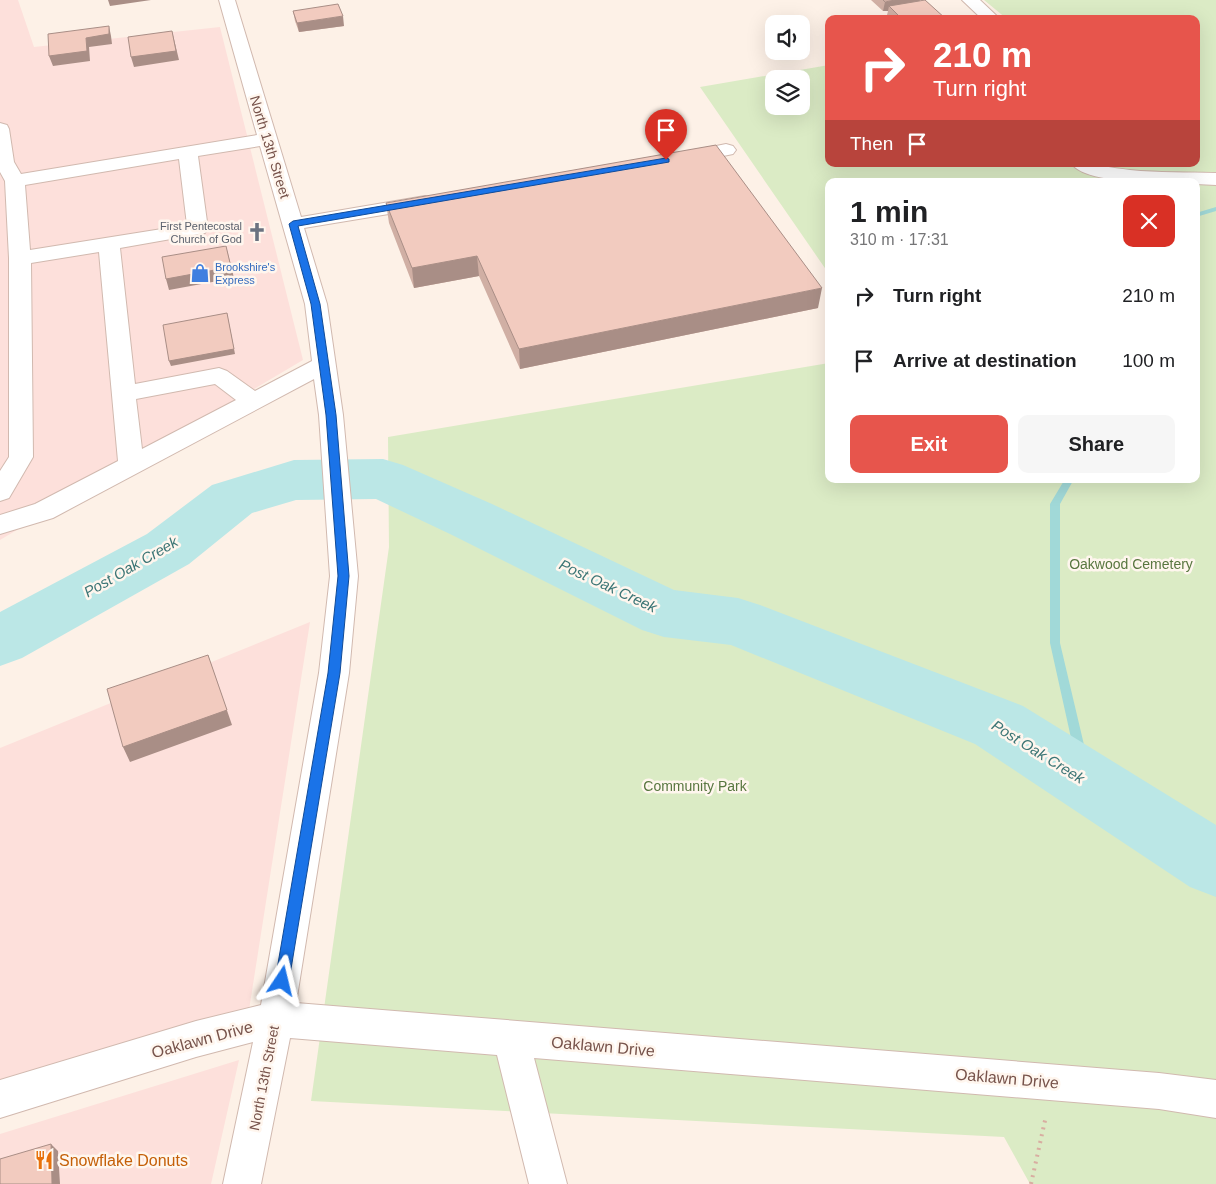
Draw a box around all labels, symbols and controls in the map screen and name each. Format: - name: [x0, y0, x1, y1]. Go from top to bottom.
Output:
- map controls: [765, 15, 810, 115]
- button: sound: [765, 15, 810, 60]
- icon: right: [850, 35, 915, 100]
- text: 210 m: [933, 35, 1032, 74]
- button: layers: [765, 70, 810, 115]
- text: Turn right: [933, 76, 1026, 101]
- street label: North 13th Street: [247, 94, 293, 200]
- pin: [645, 109, 687, 160]
- icon: arrive: [652, 116, 680, 144]
- icon: arrive: [903, 130, 931, 158]
- text: Then: [850, 133, 893, 154]
- text: 1 min: [850, 195, 928, 228]
- button: close: [1123, 195, 1175, 247]
- place label: First Pentecostal Church of God: [160, 220, 242, 245]
- church icon: First Pentecostal Church of God: [246, 221, 268, 243]
- text: 310 m · 17:31: [850, 231, 949, 248]
- place label: Brookshire's Express: [215, 261, 276, 286]
- shop icon: Brookshire's Express: [189, 262, 211, 284]
- icon: right: [850, 282, 878, 310]
- text: Turn right: [893, 285, 981, 306]
- text: 210 m: [1122, 285, 1175, 306]
- icon: arrive: [850, 347, 878, 375]
- text: Arrive at destination: [893, 350, 1077, 371]
- text: 100 m: [1122, 350, 1175, 371]
- button: Exit: [850, 415, 1008, 473]
- button: Share: [1018, 415, 1175, 473]
- water label: Post Oak Creek: [81, 532, 182, 600]
- water label: Post Oak Creek: [557, 555, 661, 616]
- park label: Oakwood Cemetery: [1069, 556, 1193, 572]
- water label: Post Oak Creek: [989, 716, 1089, 788]
- park label: Community Park: [643, 778, 748, 794]
- position arrow: [255, 954, 307, 1006]
- street label: Oaklawn Drive: [150, 1018, 255, 1061]
- street label: North 13th Street: [246, 1024, 282, 1132]
- street label: Oaklawn Drive: [550, 1033, 656, 1060]
- street label: Oaklawn Drive: [954, 1065, 1060, 1092]
- restaurant icon: Snowflake Donuts: [33, 1149, 55, 1171]
- place label: Snowflake Donuts: [59, 1152, 188, 1169]

